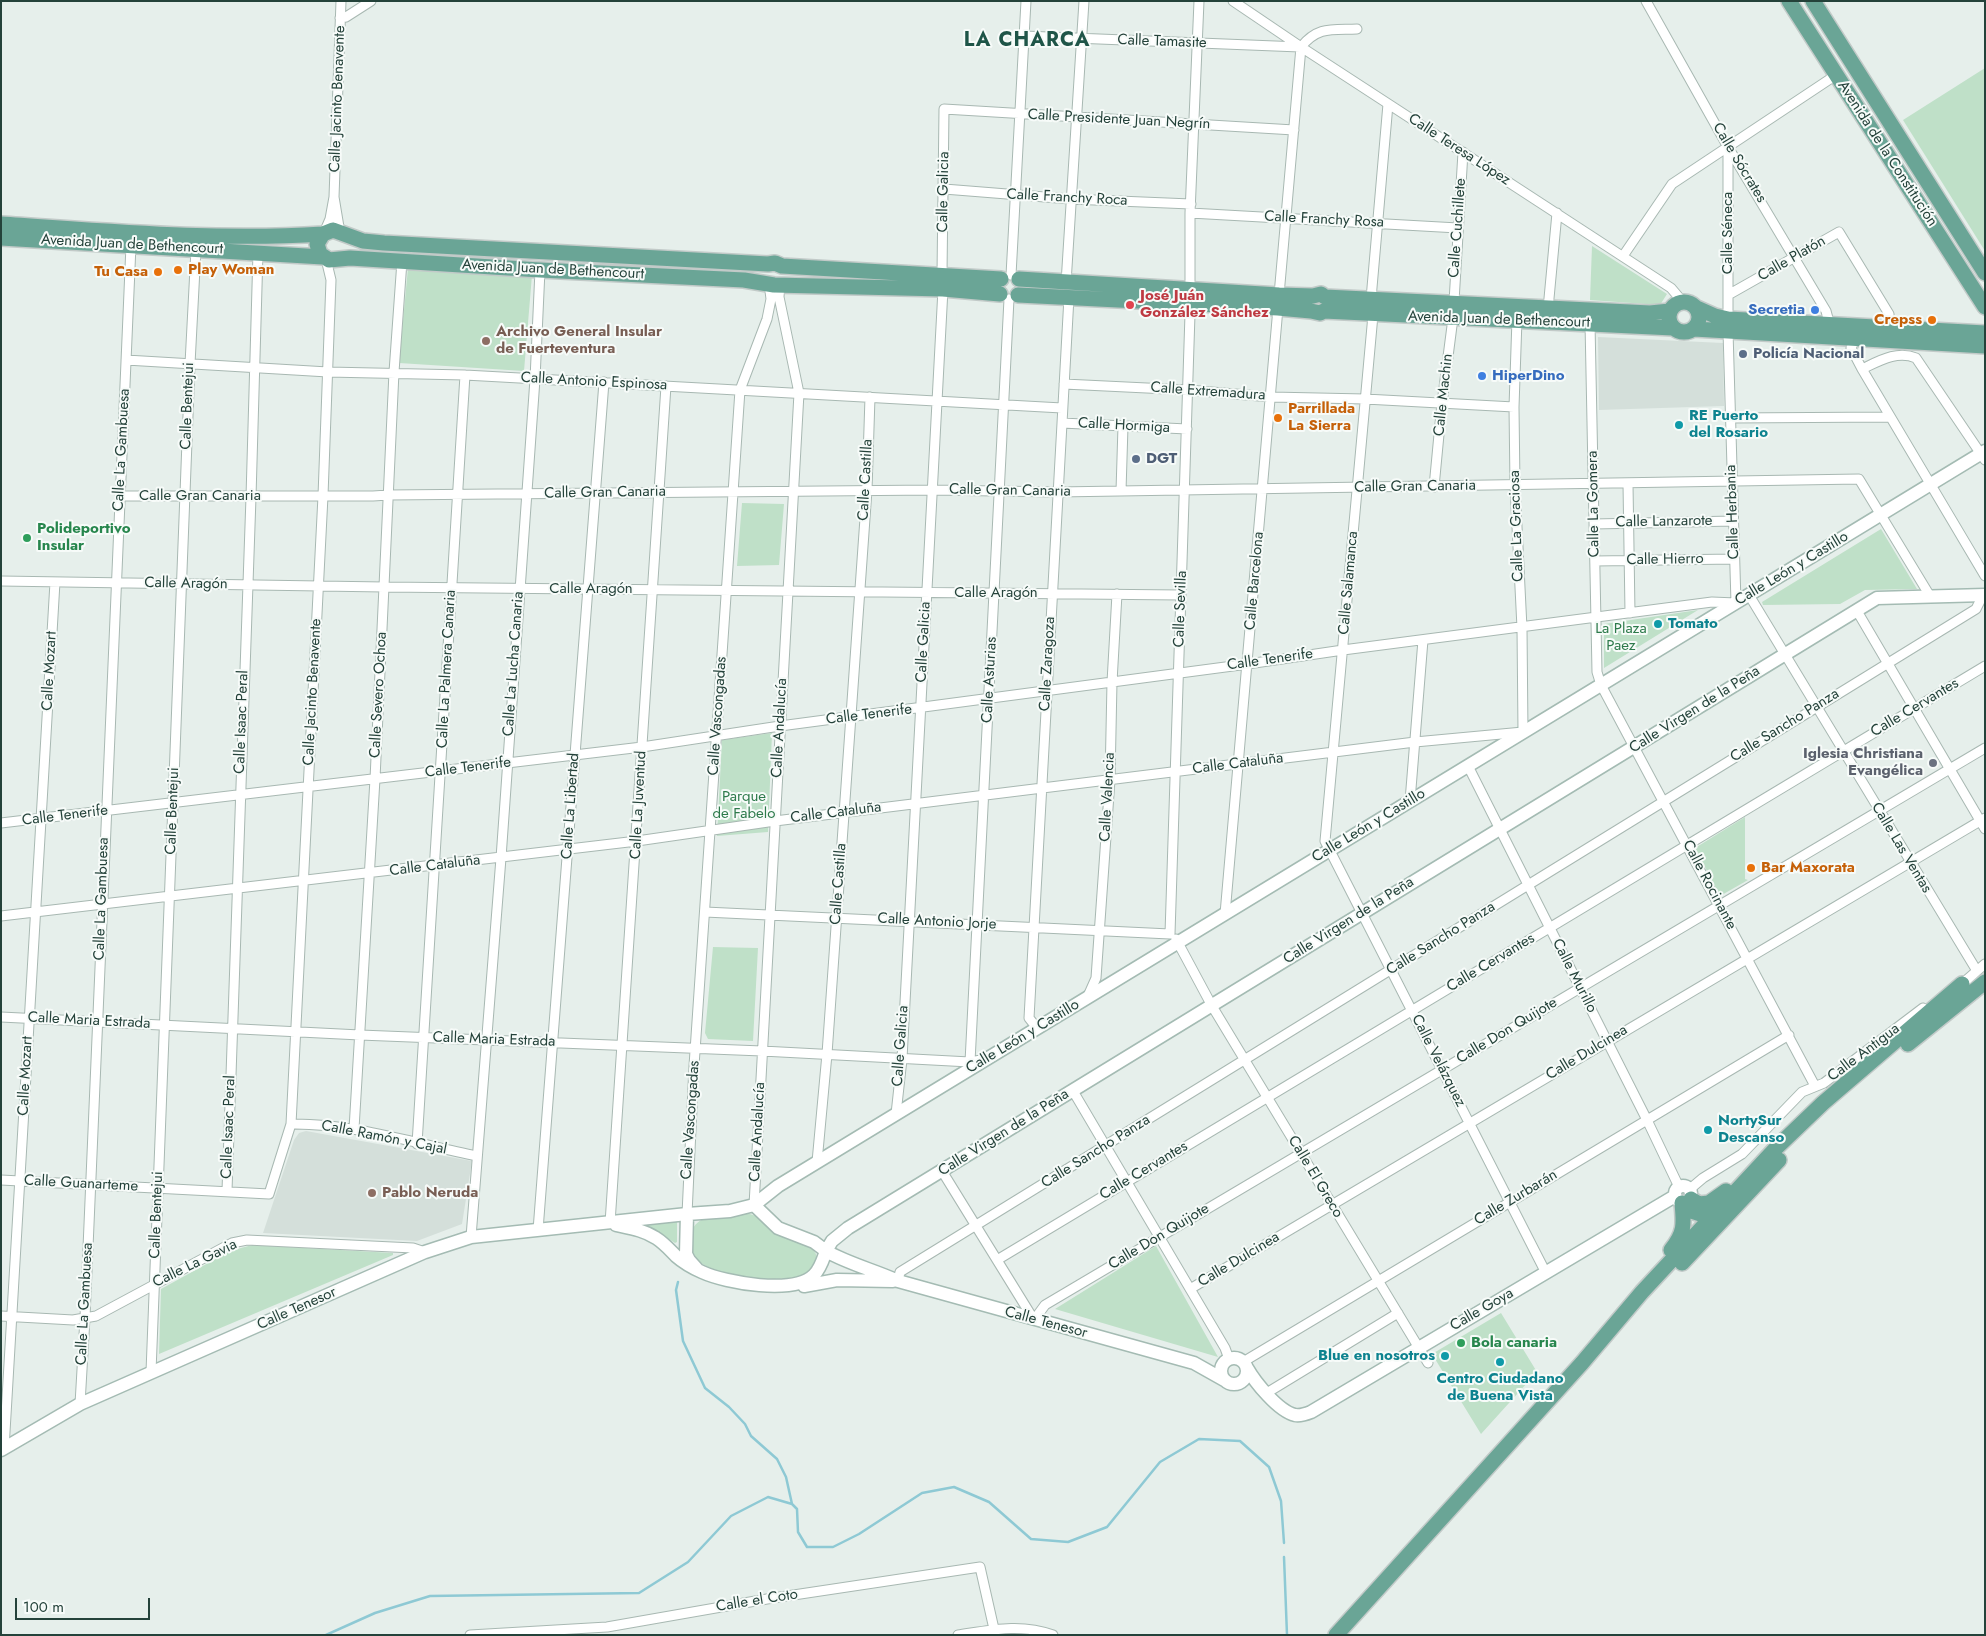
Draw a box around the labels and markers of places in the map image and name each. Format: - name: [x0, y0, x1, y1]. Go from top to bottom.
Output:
- place label: Play Woman: [188, 261, 274, 279]
- place label: Tu Casa: [94, 263, 148, 281]
- marker: Play Woman: [172, 264, 184, 276]
- marker: Tu Casa: [152, 266, 164, 278]
- place label: José Juán González Sánchez: [1140, 287, 1269, 322]
- marker: José Juán González Sánchez: [1124, 299, 1136, 311]
- place label: Secretia: [1748, 301, 1805, 319]
- marker: Secretia: [1809, 304, 1821, 316]
- place label: Crepss: [1874, 311, 1922, 329]
- marker: Crepss: [1926, 314, 1938, 326]
- place label: Archivo General Insular de Fuerteventura: [496, 323, 662, 358]
- marker: Archivo General Insular de Fuerteventura: [480, 335, 492, 347]
- place label: Policía Nacional: [1753, 345, 1864, 363]
- marker: Policía Nacional: [1737, 348, 1749, 360]
- place label: HiperDino: [1492, 367, 1565, 385]
- marker: HiperDino: [1476, 370, 1488, 382]
- place label: Parrillada La Sierra: [1288, 400, 1355, 435]
- place label: RE Puerto del Rosario: [1689, 407, 1768, 442]
- marker: Parrillada La Sierra: [1272, 412, 1284, 424]
- marker: RE Puerto del Rosario: [1673, 419, 1685, 431]
- place label: DGT: [1146, 450, 1177, 468]
- marker: DGT: [1130, 453, 1142, 465]
- place label: Polideportivo Insular: [37, 520, 130, 555]
- marker: Polideportivo Insular: [21, 532, 33, 544]
- place label: Tomato: [1668, 615, 1718, 633]
- marker: Tomato: [1652, 618, 1664, 630]
- place label: Iglesia Christiana Evangélica: [1803, 745, 1923, 780]
- marker: Iglesia Christiana Evangélica: [1927, 757, 1939, 769]
- place label: Bar Maxorata: [1761, 859, 1855, 877]
- marker: Bar Maxorata: [1745, 862, 1757, 874]
- place label: NortySur Descanso: [1718, 1112, 1784, 1147]
- marker: NortySur Descanso: [1702, 1124, 1714, 1136]
- place label: Pablo Neruda: [382, 1184, 478, 1202]
- marker: Pablo Neruda: [366, 1187, 378, 1199]
- place label: Bola canaria: [1471, 1334, 1557, 1352]
- marker: Bola canaria: [1455, 1337, 1467, 1349]
- place label: Blue en nosotros: [1318, 1347, 1435, 1365]
- marker: Blue en nosotros: [1439, 1350, 1451, 1362]
- marker: Centro Ciudadano de Buena Vista: [1494, 1356, 1506, 1368]
- place label: Centro Ciudadano de Buena Vista: [1436, 1370, 1564, 1405]

